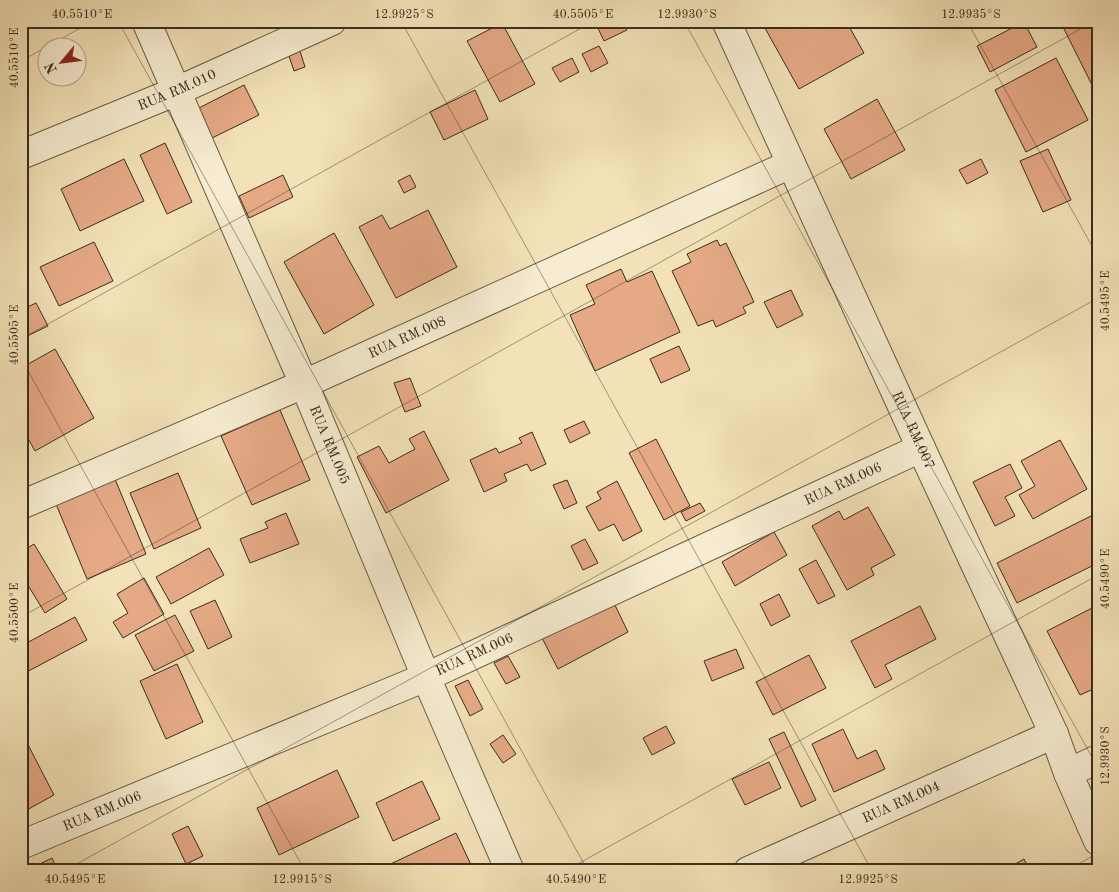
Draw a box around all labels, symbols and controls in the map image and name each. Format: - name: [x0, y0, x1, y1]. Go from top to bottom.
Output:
- text: 40.5510°E: [52, 8, 112, 21]
- text: 12.9925°S: [374, 8, 434, 21]
- text: 40.5505°E: [553, 8, 613, 21]
- text: 12.9935°S: [941, 8, 1001, 21]
- text: 12.9930°S: [657, 9, 717, 21]
- text: 40.5510°E: [8, 28, 21, 88]
- north arrow: [38, 38, 88, 88]
- text: N: [43, 59, 60, 76]
- street label: RUA RM.010: [136, 67, 218, 113]
- text: 40.5495°E: [1099, 271, 1112, 331]
- text: 40.5505°E: [8, 305, 21, 365]
- street label: RUA RM.008: [366, 314, 448, 361]
- street label: RUA RM.007: [889, 389, 937, 471]
- street label: RUA RM.005: [307, 404, 352, 486]
- street label: RUA RM.006: [802, 460, 884, 508]
- text: 40.5490°E: [1099, 549, 1112, 609]
- text: 40.5500°E: [8, 583, 21, 643]
- street label: RUA RM.006: [434, 631, 516, 678]
- text: 12.9930°S: [1100, 726, 1112, 786]
- street label: RUA RM.004: [860, 779, 942, 826]
- street label: RUA RM.006: [61, 789, 144, 834]
- text: 40.5495°E: [45, 873, 105, 886]
- text: 12.9915°S: [272, 873, 332, 886]
- text: 40.5490°E: [546, 873, 606, 886]
- text: 12.9925°S: [838, 873, 898, 886]

